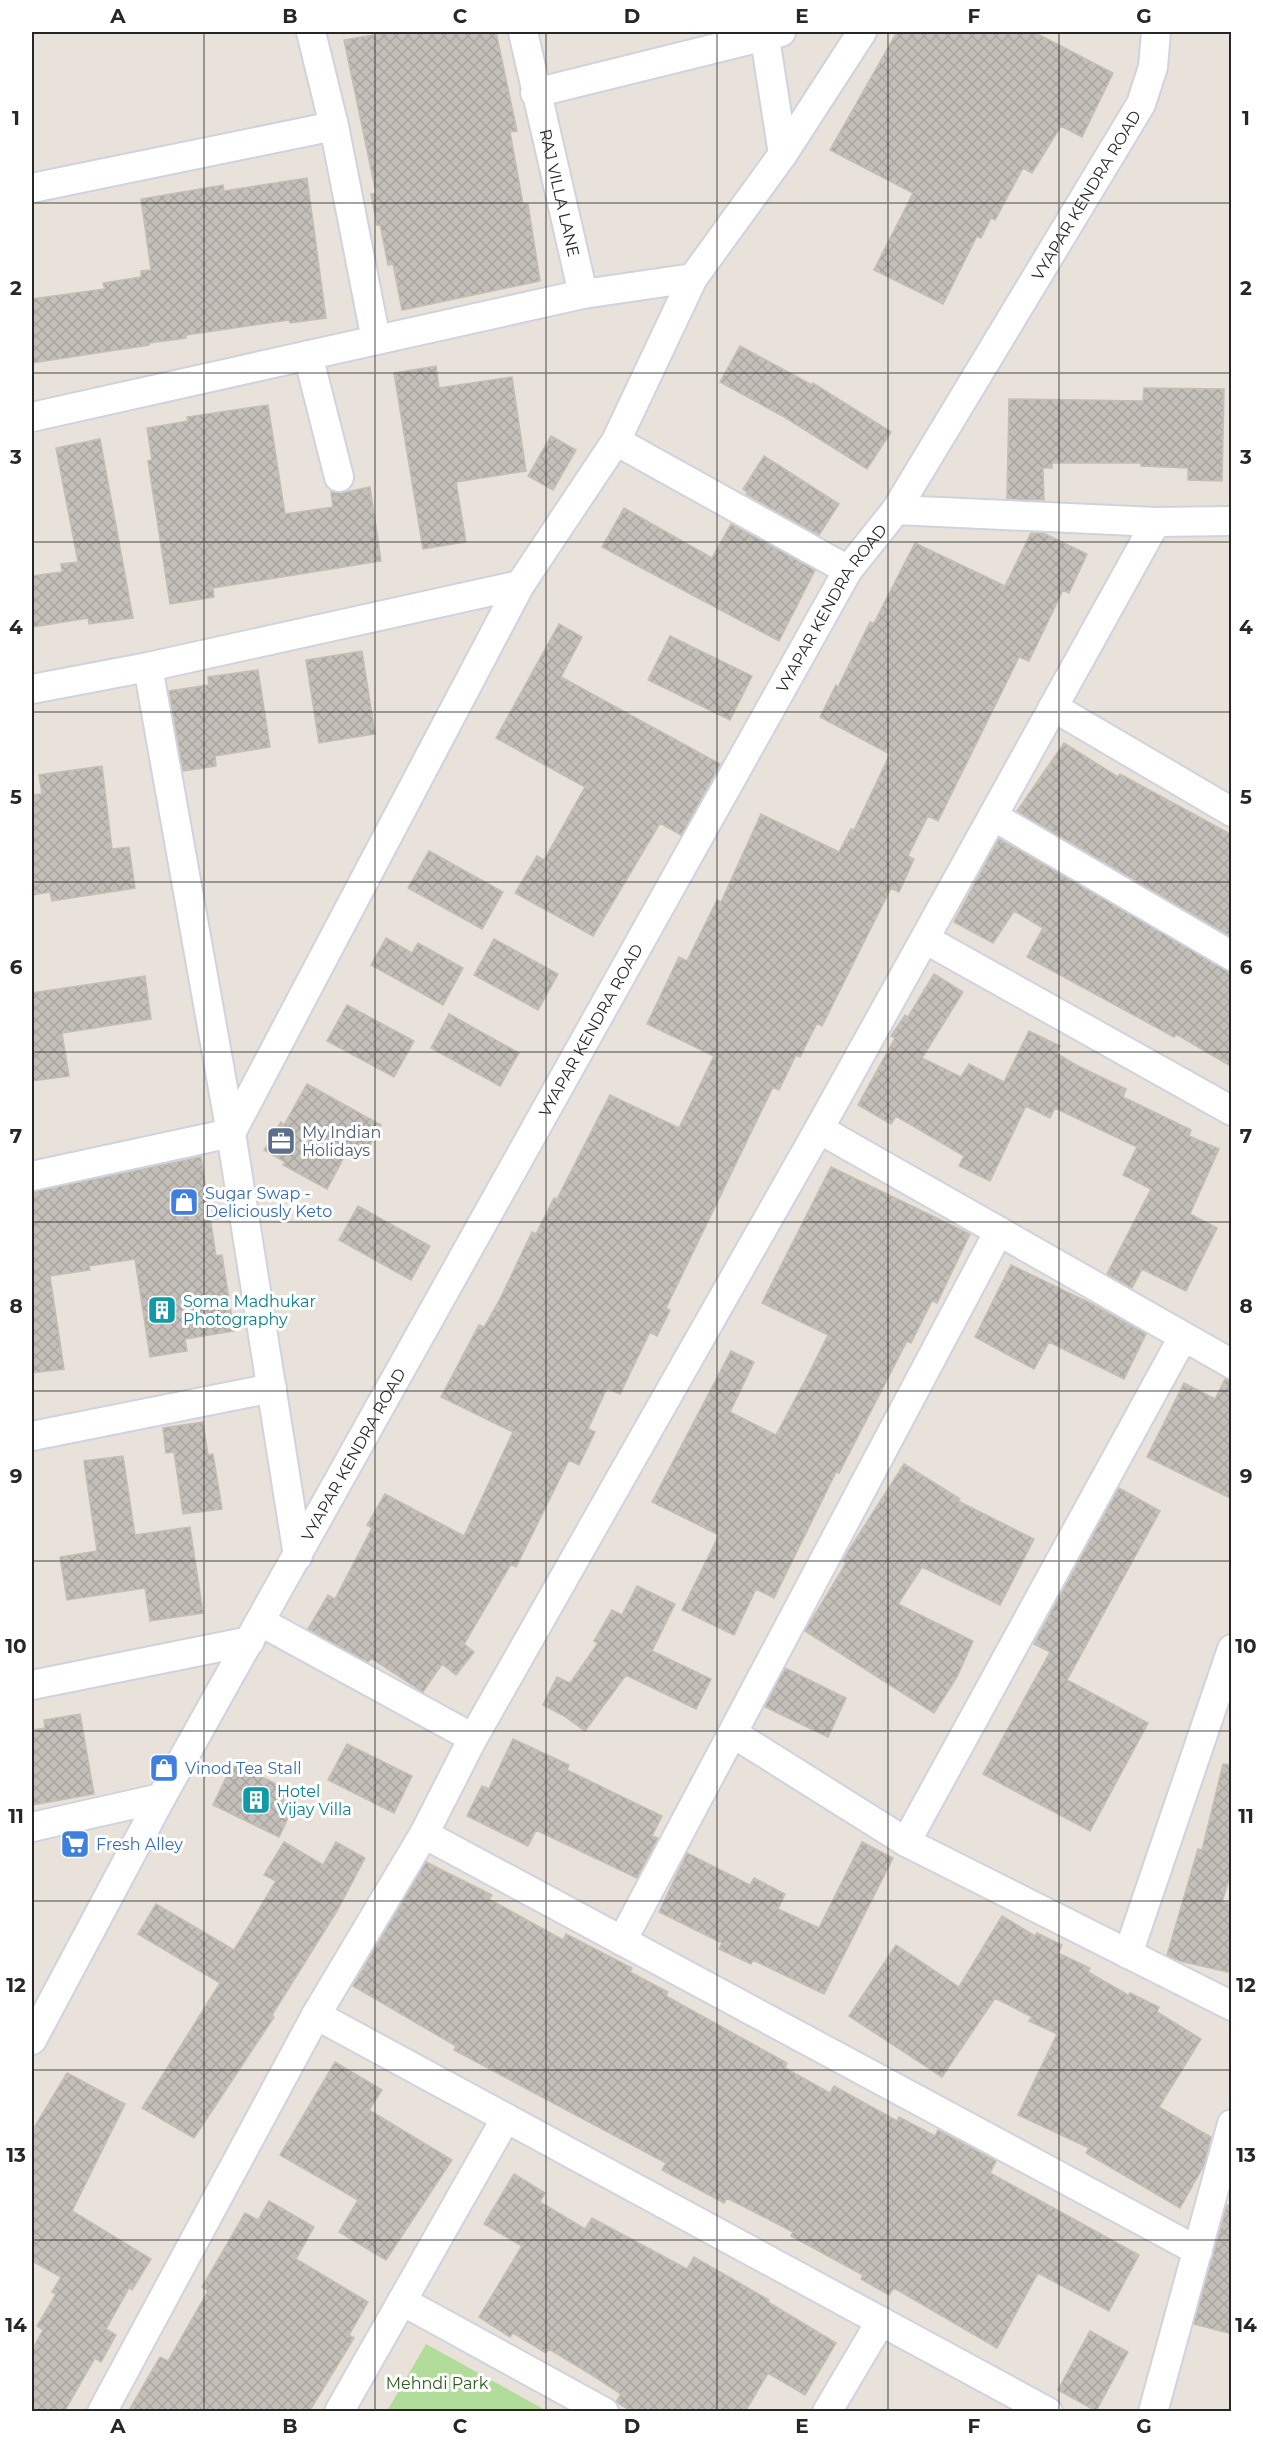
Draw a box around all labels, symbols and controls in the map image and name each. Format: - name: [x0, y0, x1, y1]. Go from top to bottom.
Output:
- text: A: [109, 4, 126, 28]
- text: B: [282, 4, 298, 28]
- text: C: [453, 4, 468, 28]
- text: D: [624, 4, 640, 28]
- text: E: [795, 4, 809, 28]
- text: F: [968, 4, 981, 28]
- text: G: [1136, 4, 1152, 28]
- text: 1: [12, 106, 20, 130]
- text: 1: [1242, 106, 1250, 130]
- street label: VYAPAR KENDRA ROAD: [1028, 107, 1145, 284]
- street label: RAJ VILLA LANE: [536, 127, 583, 259]
- text: 2: [10, 276, 22, 300]
- text: 2: [1240, 276, 1252, 300]
- text: 3: [9, 445, 22, 469]
- text: 3: [1239, 445, 1252, 469]
- street label: VYAPAR KENDRA ROAD: [772, 521, 891, 696]
- text: 4: [9, 615, 23, 639]
- text: 4: [1239, 615, 1253, 639]
- text: 5: [10, 785, 22, 809]
- text: 5: [1240, 785, 1252, 809]
- street label: VYAPAR KENDRA ROAD: [535, 941, 647, 1120]
- text: 6: [10, 955, 23, 979]
- text: 6: [1240, 955, 1253, 979]
- place label: My Indian Holidays: [302, 1123, 381, 1160]
- text: 7: [10, 1124, 22, 1148]
- text: 7: [1240, 1124, 1252, 1148]
- office icon: My Indian Holidays: [265, 1125, 297, 1157]
- place label: Sugar Swap - Deliciously Keto: [205, 1184, 332, 1221]
- shop icon: Sugar Swap - Deliciously Keto: [168, 1186, 200, 1218]
- place label: Soma Madhukar Photography: [183, 1292, 316, 1329]
- text: 8: [9, 1294, 23, 1318]
- building icon: Soma Madhukar Photography: [146, 1294, 178, 1326]
- text: 8: [1239, 1294, 1253, 1318]
- street label: VYAPAR KENDRA ROAD: [298, 1365, 410, 1544]
- text: 9: [10, 1464, 22, 1488]
- text: 9: [1240, 1464, 1252, 1488]
- text: 10: [5, 1634, 27, 1658]
- text: 10: [1235, 1634, 1257, 1658]
- shop icon: Vinod Tea Stall: [148, 1752, 180, 1784]
- place label: Vinod Tea Stall: [185, 1759, 302, 1778]
- place label: Hotel Vijay Villa: [277, 1782, 352, 1819]
- building icon: Hotel Vijay Villa: [240, 1784, 272, 1816]
- text: 11: [8, 1804, 24, 1828]
- text: 11: [1238, 1804, 1254, 1828]
- supermarket icon: Fresh Alley: [59, 1828, 91, 1860]
- place label: Fresh Alley: [96, 1835, 183, 1854]
- text: 12: [6, 1973, 26, 1997]
- text: 12: [1236, 1973, 1256, 1997]
- text: 13: [6, 2143, 26, 2167]
- text: 13: [1236, 2143, 1256, 2167]
- text: 14: [5, 2313, 27, 2337]
- text: 14: [1235, 2313, 1257, 2337]
- park label: Mehndi Park: [386, 2374, 489, 2393]
- text: A: [109, 2414, 126, 2438]
- text: B: [282, 2414, 298, 2438]
- text: C: [453, 2414, 468, 2438]
- text: D: [624, 2414, 640, 2438]
- text: E: [795, 2414, 809, 2438]
- text: F: [968, 2414, 981, 2438]
- text: G: [1136, 2414, 1152, 2438]

